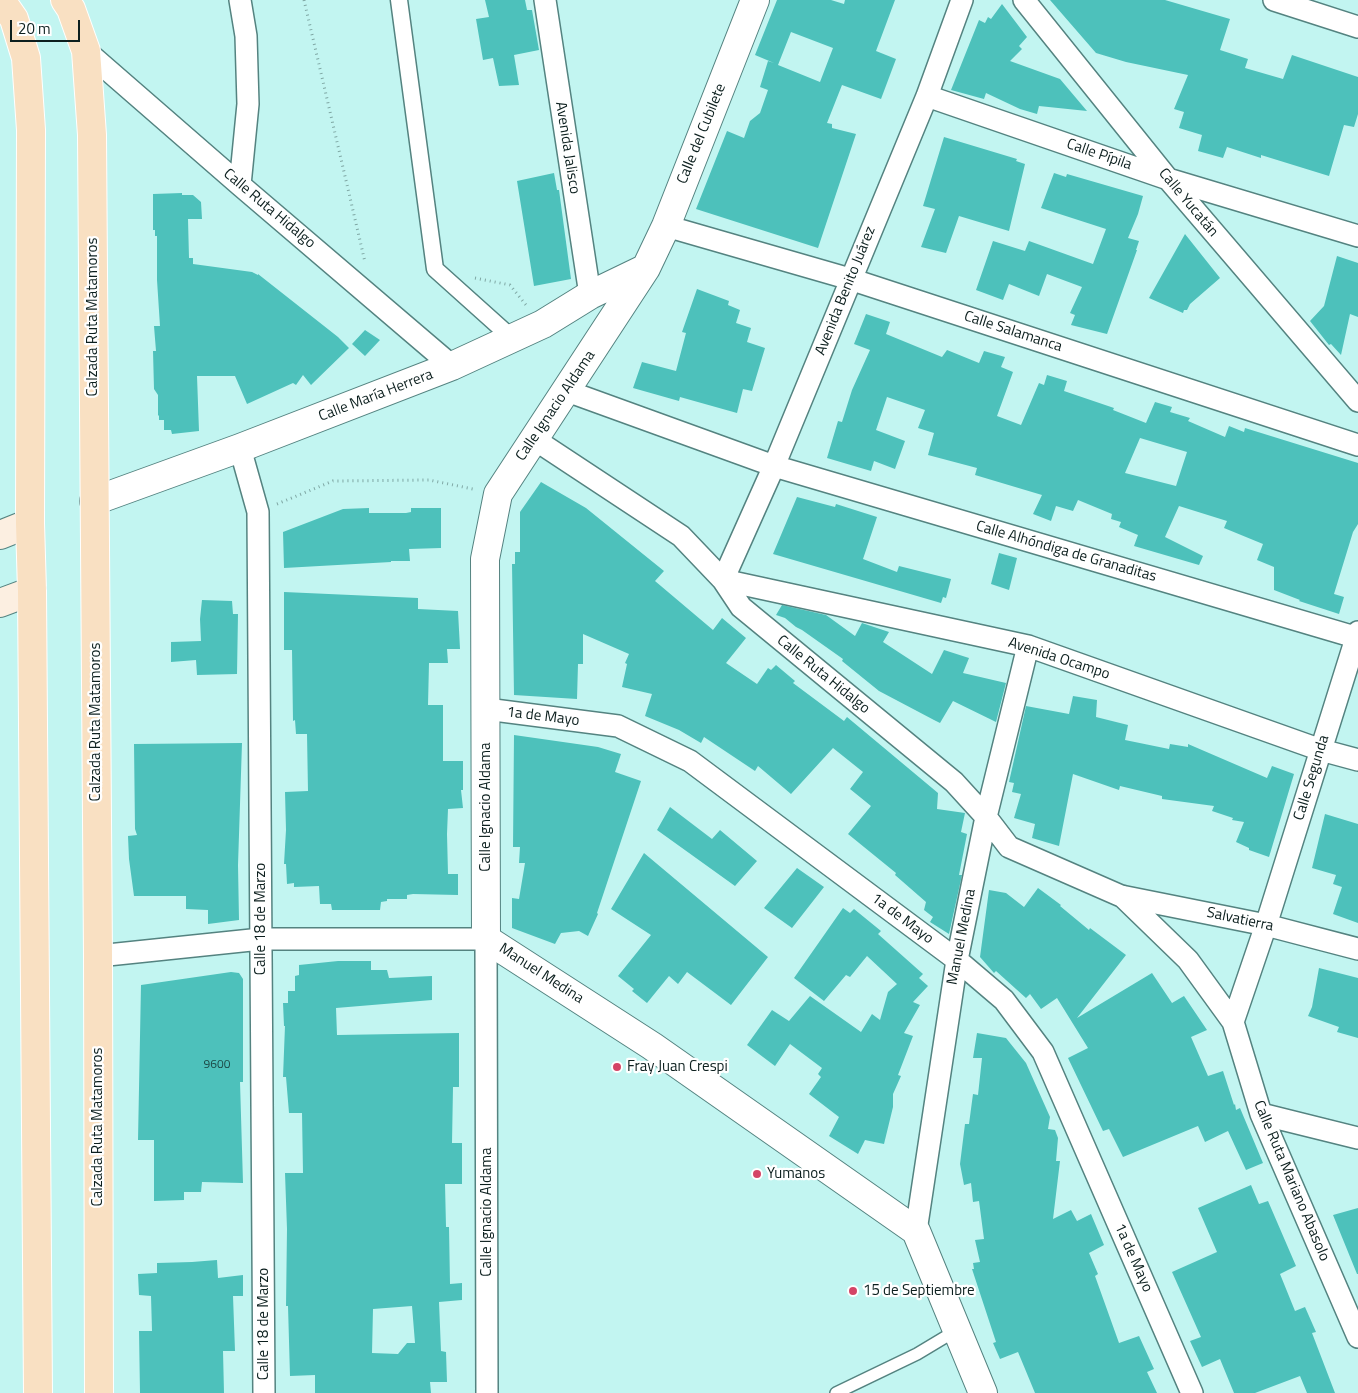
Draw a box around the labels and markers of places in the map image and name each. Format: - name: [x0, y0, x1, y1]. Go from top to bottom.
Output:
- place label: Fray Juan Crespi: [627, 1058, 728, 1076]
- marker: Fray Juan Crespi: [611, 1061, 623, 1073]
- place label: Yumanos: [767, 1165, 825, 1183]
- marker: Yumanos: [751, 1168, 763, 1180]
- place label: 15 de Septiembre: [863, 1282, 975, 1300]
- marker: 15 de Septiembre: [847, 1285, 859, 1297]

